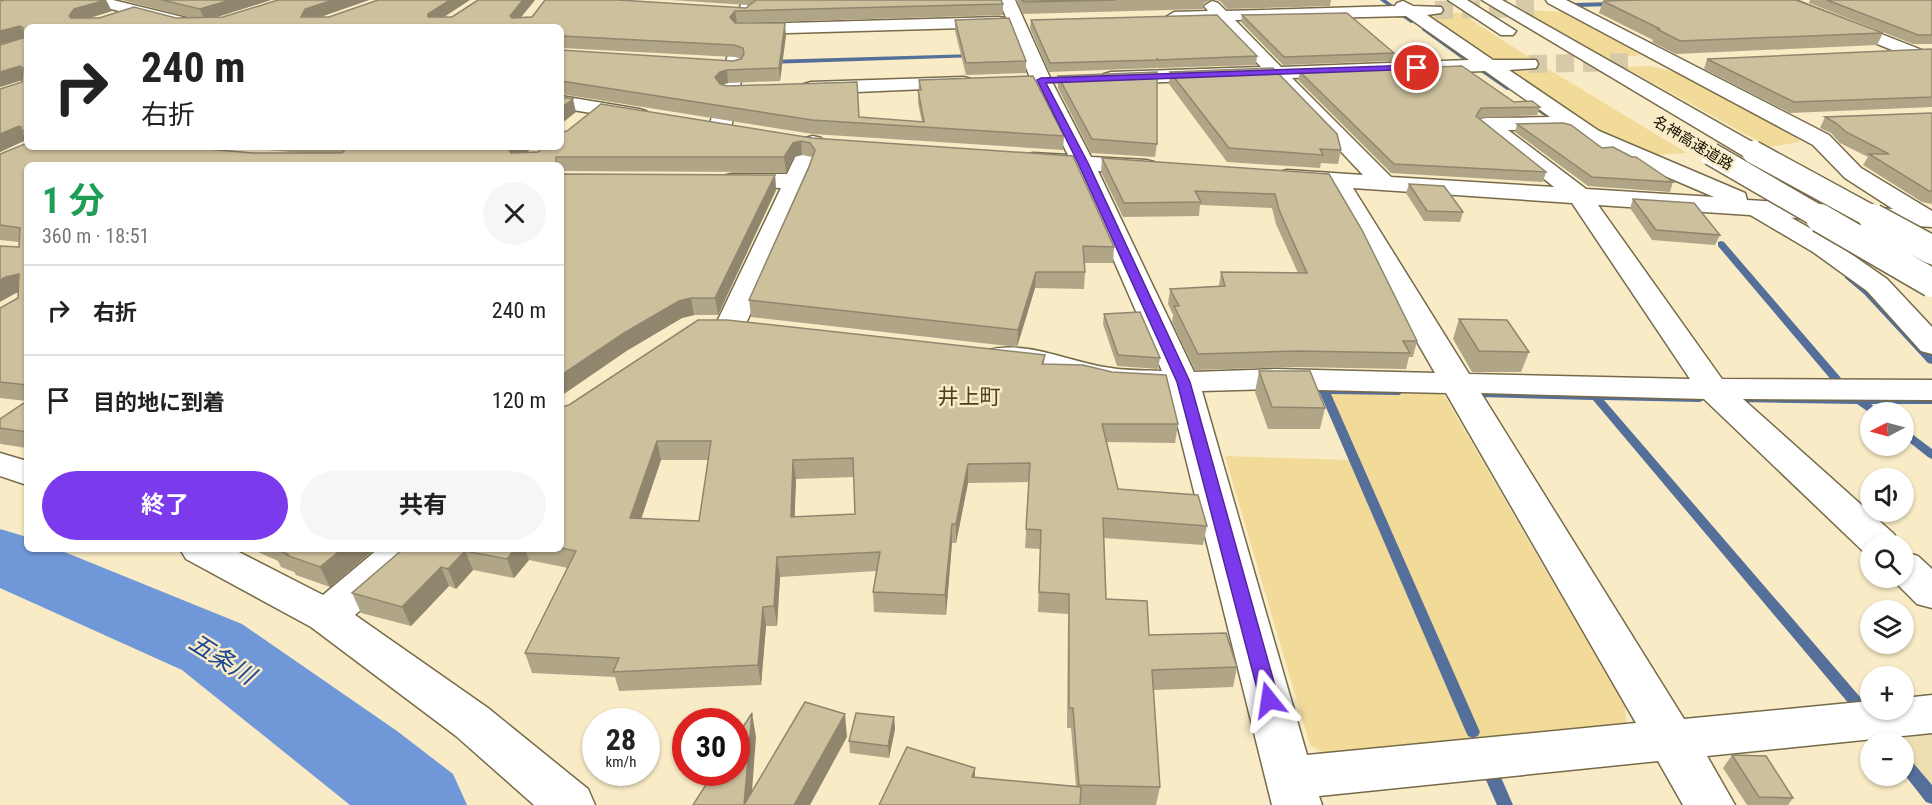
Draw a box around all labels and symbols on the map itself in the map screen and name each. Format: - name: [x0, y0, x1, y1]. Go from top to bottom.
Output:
- pin: [1391, 42, 1442, 93]
- street label: 名神高速道路: [1650, 112, 1736, 174]
- district label: 井上町: [938, 385, 1001, 409]
- north arrow: [1860, 402, 1914, 456]
- water label: 五条川: [184, 628, 262, 692]
- position arrow: [1237, 668, 1301, 732]
- speed limit sign: 30: [672, 708, 750, 786]

